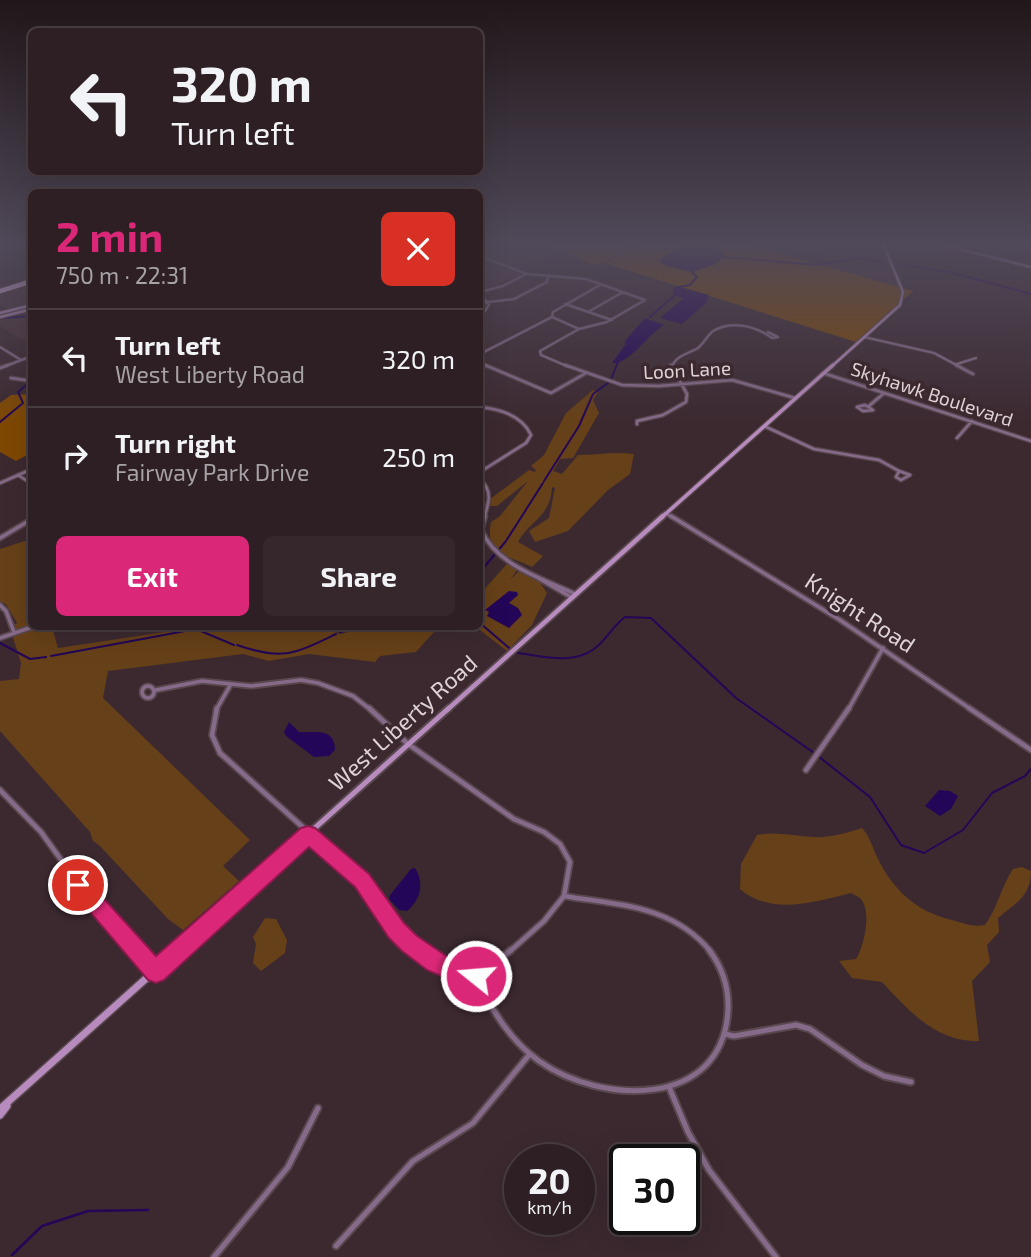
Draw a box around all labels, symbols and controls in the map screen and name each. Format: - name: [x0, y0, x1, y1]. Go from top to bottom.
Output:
- text: 320 m: [171, 53, 312, 112]
- icon: left: [56, 56, 147, 147]
- text: Turn left: [171, 113, 295, 151]
- text: 2 min: [56, 210, 163, 260]
- button: close: [381, 212, 455, 286]
- text: 750 m · 22:31: [56, 261, 188, 289]
- text: Turn left: [115, 329, 221, 360]
- icon: left: [56, 339, 94, 377]
- text: 320 m: [382, 343, 455, 374]
- street label: Loon Lane: [642, 356, 732, 383]
- street label: Skyhawk Boulevard: [848, 356, 1016, 431]
- text: West Liberty Road: [115, 360, 305, 388]
- text: Turn right: [115, 427, 236, 458]
- icon: right: [56, 437, 94, 475]
- text: 250 m: [382, 441, 455, 472]
- text: Fairway Park Drive: [115, 458, 309, 486]
- button: Exit: [56, 536, 249, 616]
- button: Share: [263, 536, 455, 616]
- street label: Knight Road: [800, 566, 921, 658]
- street label: West Liberty Road: [322, 648, 482, 796]
- pin: [48, 855, 108, 915]
- icon: arrive: [59, 866, 97, 904]
- position arrow: [439, 939, 513, 1013]
- speed limit sign: 30: [609, 1144, 700, 1235]
- text: 20: [528, 1159, 571, 1201]
- text: km/h: [527, 1196, 572, 1218]

